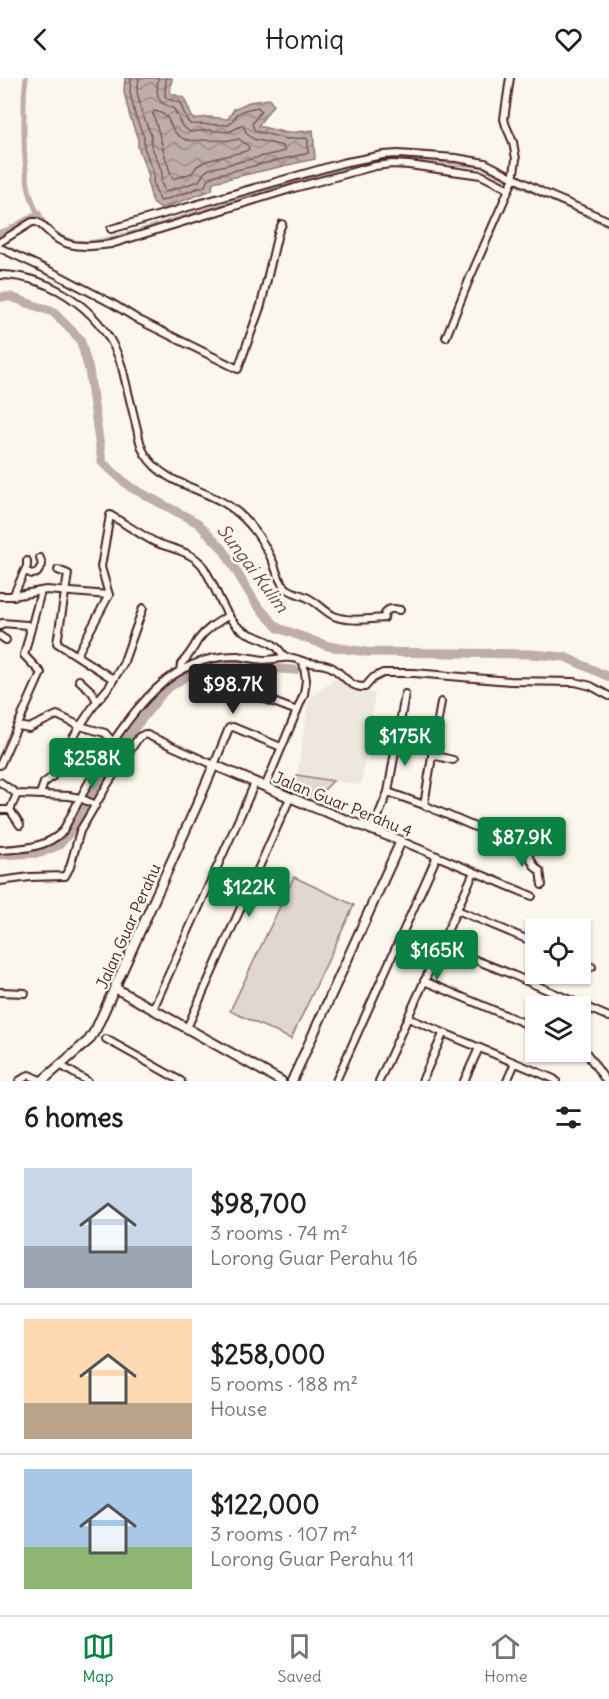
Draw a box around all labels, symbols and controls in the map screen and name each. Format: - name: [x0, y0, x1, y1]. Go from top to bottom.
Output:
- text: Homiq: [265, 22, 344, 56]
- icon: back: [24, 23, 57, 56]
- icon: heart: [552, 23, 585, 56]
- water label: Sungai Kulim: [212, 519, 294, 618]
- pin: $98.7K: [184, 664, 282, 715]
- text: $98.7K: [203, 671, 263, 696]
- pin: $175K: [363, 716, 447, 767]
- text: $175K: [379, 723, 431, 748]
- pin: $258K: [50, 738, 134, 789]
- text: $258K: [63, 745, 121, 770]
- street label: Jalan Guar Perahu 4: [271, 767, 415, 841]
- pin: $87.9K: [473, 817, 571, 868]
- text: $87.9K: [492, 824, 552, 849]
- street label: Jalan Guar Perahu: [91, 860, 165, 992]
- pin: $122K: [207, 867, 291, 918]
- text: $122K: [223, 874, 275, 899]
- map controls: [525, 918, 591, 1062]
- button: locate: [525, 918, 591, 984]
- pin: $165K: [395, 930, 479, 981]
- text: $165K: [410, 937, 464, 962]
- button: layers: [525, 996, 591, 1062]
- text: 6 homes: [24, 1101, 123, 1134]
- icon: filters: [552, 1101, 585, 1134]
- text: $98,700: [210, 1187, 307, 1220]
- icon: home: [72, 1192, 144, 1264]
- text: 3 rooms · 74 m²: [210, 1220, 348, 1245]
- text: Lorong Guar Perahu 16: [210, 1245, 418, 1270]
- text: $258,000: [210, 1338, 325, 1371]
- icon: home: [72, 1343, 144, 1415]
- text: 5 rooms · 188 m²: [210, 1371, 358, 1396]
- text: House: [210, 1396, 267, 1421]
- text: $122,000: [210, 1488, 320, 1521]
- icon: home: [72, 1493, 144, 1565]
- text: 3 rooms · 107 m²: [210, 1521, 358, 1546]
- text: Lorong Guar Perahu 11: [210, 1546, 414, 1571]
- tab: Map: [82, 1630, 115, 1686]
- tab: Saved: [278, 1630, 321, 1686]
- tab: Home: [484, 1630, 527, 1686]

